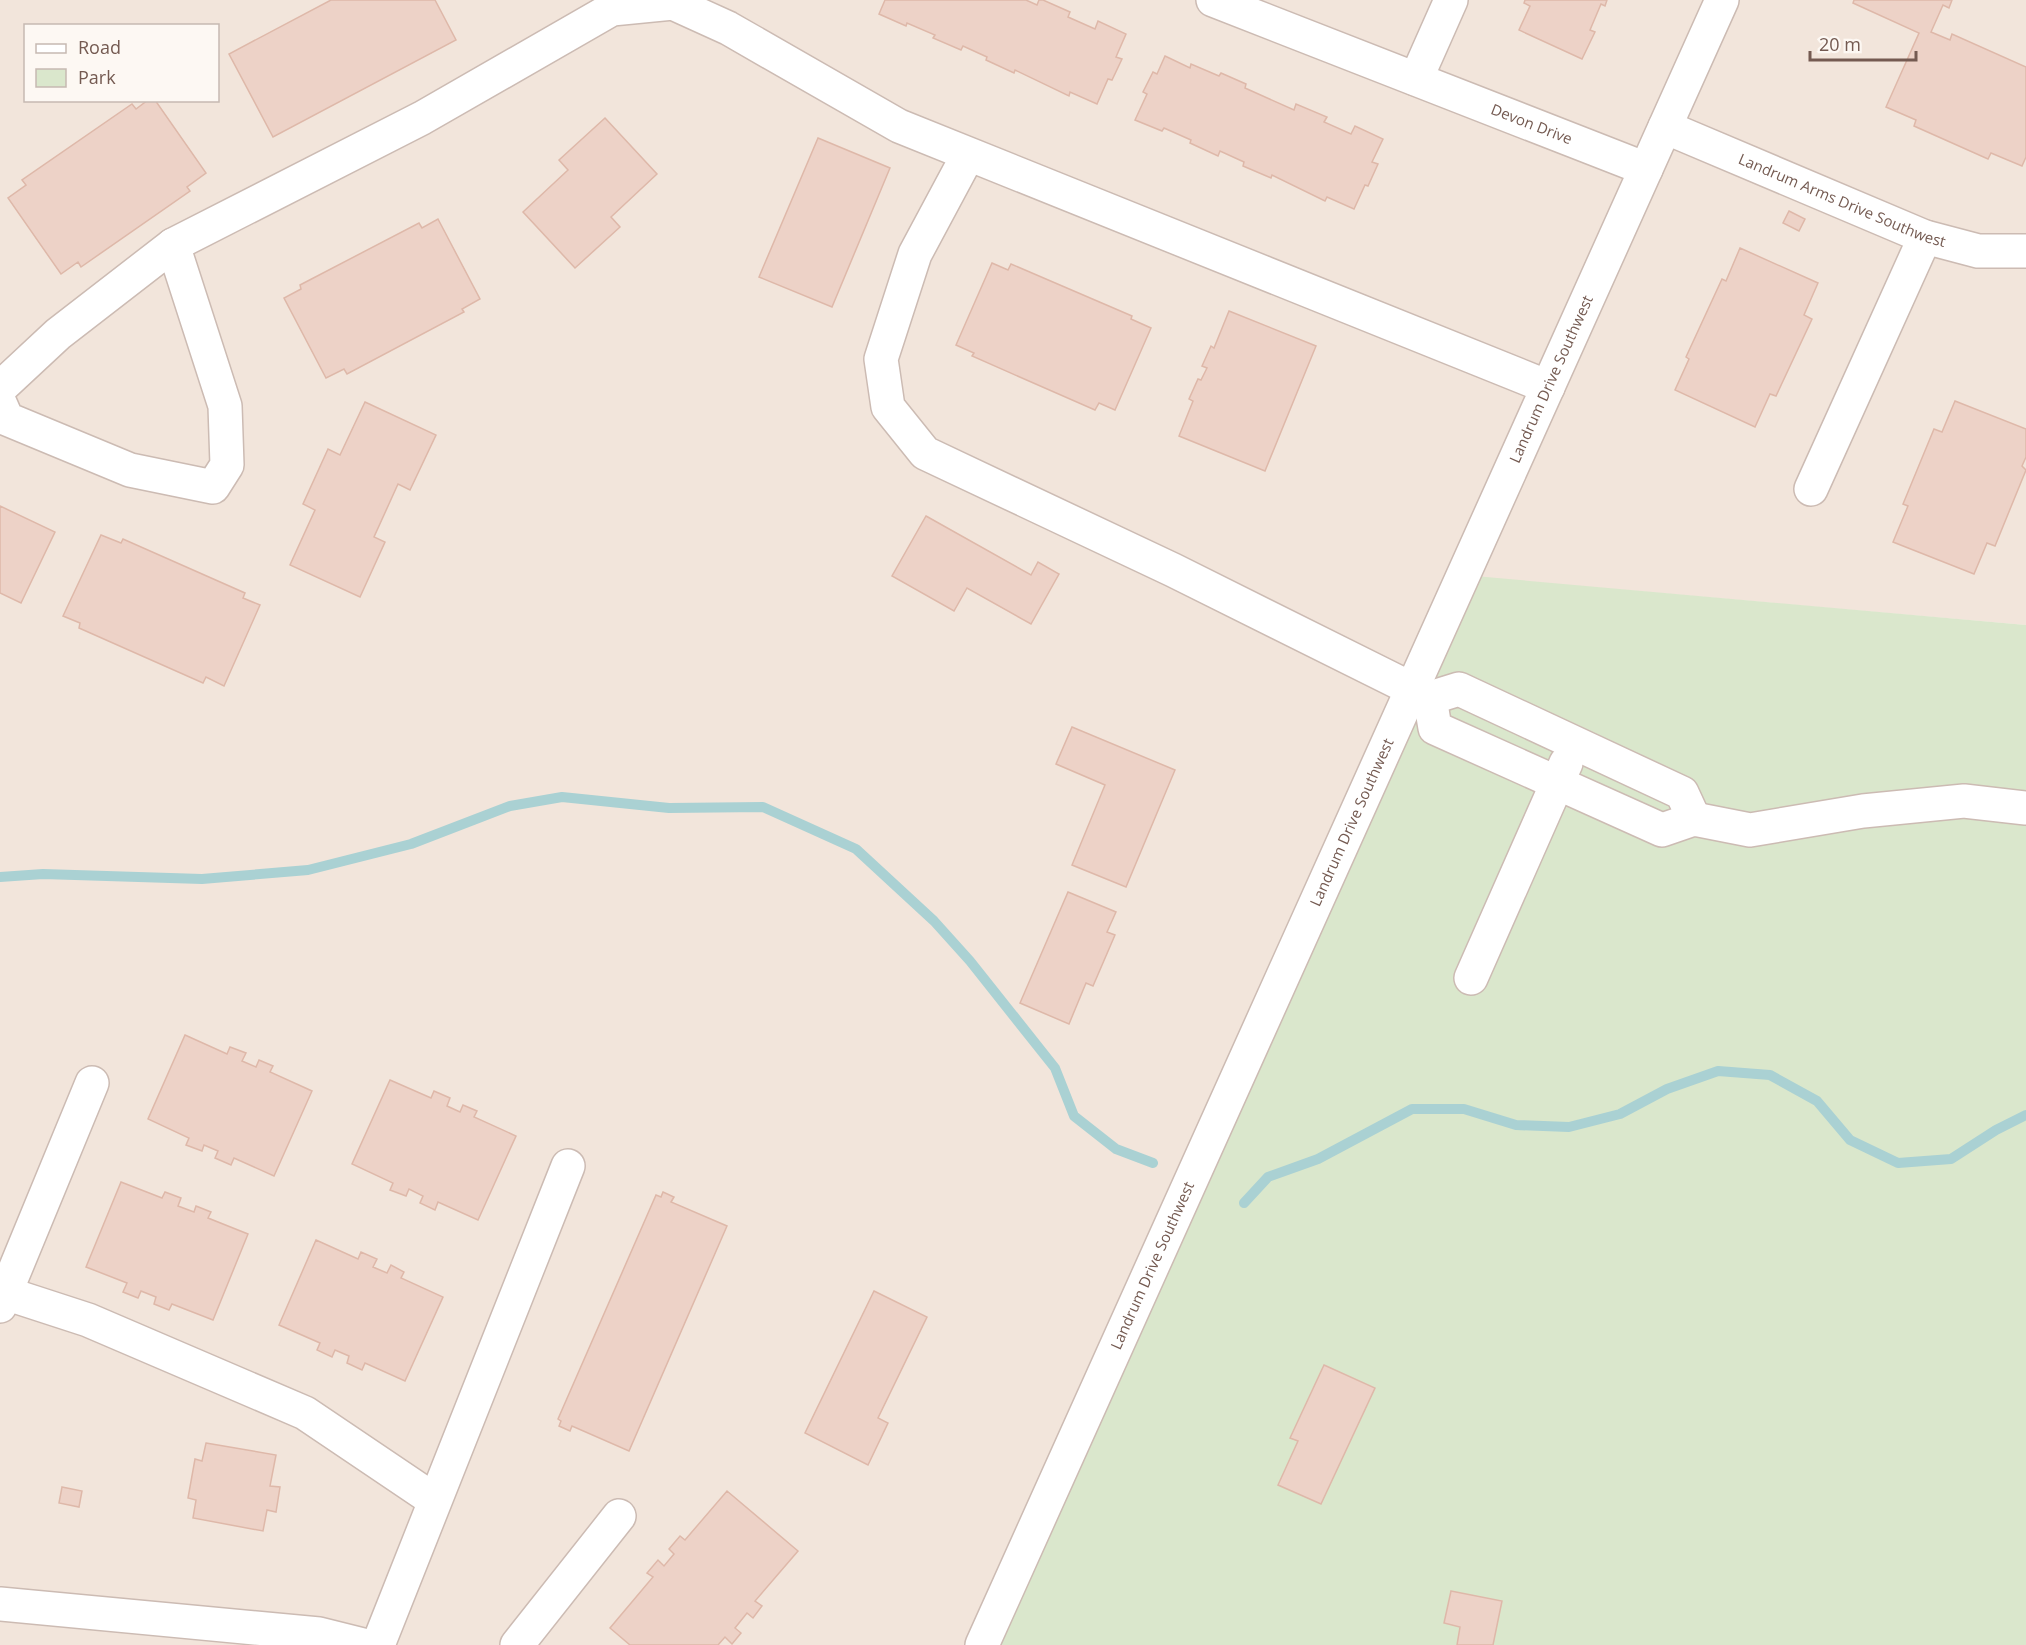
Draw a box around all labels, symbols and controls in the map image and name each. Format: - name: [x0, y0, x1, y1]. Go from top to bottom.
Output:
- legend: [24, 24, 219, 102]
- scale bar: [1810, 24, 1916, 62]
- text: 20 m: [1819, 32, 1861, 56]
- text: Road: [78, 35, 121, 59]
- text: Park: [78, 65, 116, 89]
- street label: Devon Drive: [1488, 99, 1576, 148]
- street label: Landrum Arms Drive Southwest: [1736, 148, 1948, 251]
- street label: Landrum Drive Southwest: [1504, 292, 1597, 466]
- street label: Landrum Drive Southwest: [1305, 735, 1398, 909]
- street label: Landrum Drive Southwest: [1105, 1178, 1198, 1352]

